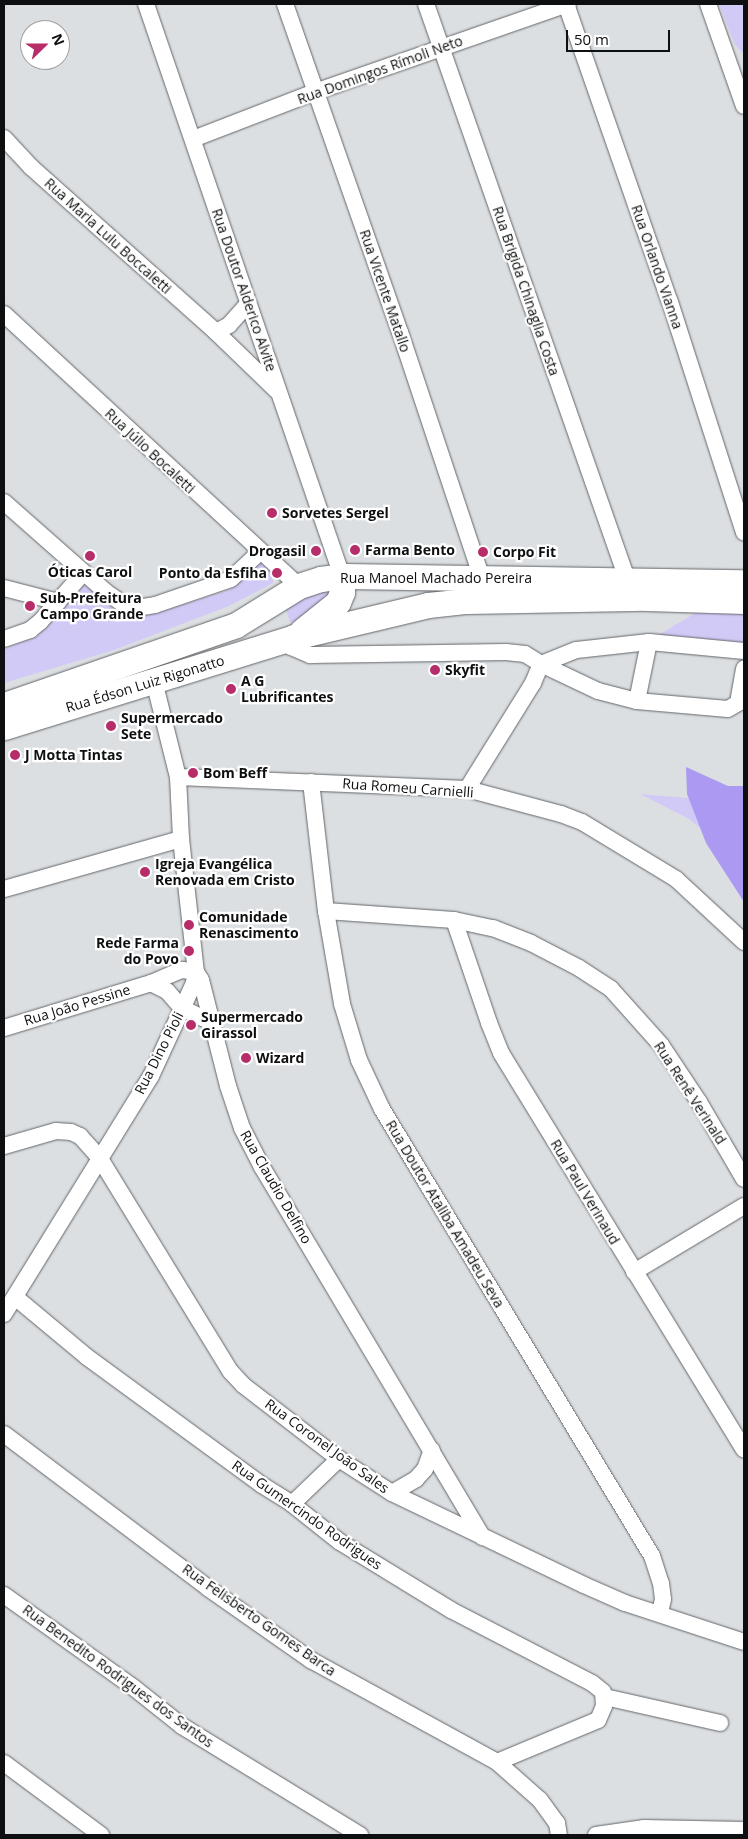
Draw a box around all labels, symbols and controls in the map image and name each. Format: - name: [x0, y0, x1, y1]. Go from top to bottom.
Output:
- north arrow: [20, 20, 70, 70]
- scale bar: [568, 20, 672, 52]
- text: 50 m: [574, 29, 609, 49]
- text: N: [47, 31, 69, 48]
- street label: Rua Domingos Rímoli Neto: [295, 32, 465, 108]
- street label: Rua Maria Lulu Boccaletti: [41, 175, 175, 297]
- street label: Rua Orlando Vianna: [628, 203, 686, 331]
- street label: Rua Brigida Chinaglia Costa: [489, 204, 563, 378]
- street label: Rua Doutor Alderico Alvite: [208, 206, 280, 374]
- street label: Rua Vicente Matallo: [356, 227, 414, 355]
- street label: Rua Júlio Bocaletti: [101, 405, 199, 497]
- place label: Sorvetes Sergel: [282, 505, 389, 521]
- marker: Sorvetes Sergel: [266, 507, 278, 519]
- place label: Farma Bento: [365, 542, 455, 558]
- place label: Drogasil: [249, 543, 306, 559]
- marker: Farma Bento: [349, 544, 361, 556]
- place label: Corpo Fit: [493, 544, 556, 560]
- marker: Drogasil: [310, 545, 322, 557]
- marker: Corpo Fit: [477, 546, 489, 558]
- marker: Óticas Carol: [84, 550, 96, 562]
- place label: Óticas Carol: [48, 564, 132, 580]
- place label: Ponto da Esfiha: [159, 565, 267, 581]
- marker: Ponto da Esfiha: [271, 567, 283, 579]
- street label: Rua Manoel Machado Pereira: [340, 570, 532, 586]
- place label: Sub-Prefeitura Campo Grande: [40, 590, 144, 622]
- marker: Sub-Prefeitura Campo Grande: [24, 600, 36, 612]
- street label: Rua Édson Luiz Rigonatto: [64, 652, 226, 716]
- place label: Skyfit: [445, 662, 485, 678]
- marker: Skyfit: [429, 664, 441, 676]
- place label: A G Lubrificantes: [241, 673, 333, 706]
- marker: A G Lubrificantes: [225, 683, 237, 695]
- place label: Supermercado Sete: [121, 710, 223, 742]
- marker: Supermercado Sete: [105, 720, 117, 732]
- place label: J Motta Tintas: [25, 747, 122, 763]
- marker: J Motta Tintas: [9, 749, 21, 761]
- place label: Bom Beff: [203, 765, 267, 781]
- marker: Bom Beff: [187, 767, 199, 779]
- street label: Rua Romeu Carnielli: [342, 775, 474, 801]
- place label: Igreja Evangélica Renovada em Cristo: [155, 856, 295, 889]
- marker: Igreja Evangélica Renovada em Cristo: [139, 866, 151, 878]
- place label: Comunidade Renascimento: [199, 909, 299, 942]
- marker: Comunidade Renascimento: [183, 919, 195, 931]
- place label: Rede Farma do Povo: [96, 935, 179, 968]
- marker: Rede Farma do Povo: [183, 945, 195, 957]
- street label: Rua João Pessine: [22, 981, 132, 1029]
- street label: Rua Dino Pioli: [131, 1009, 187, 1097]
- place label: Supermercado Girassol: [201, 1009, 303, 1042]
- marker: Supermercado Girassol: [185, 1019, 197, 1031]
- street label: Rua Renê Verinald: [651, 1038, 729, 1148]
- place label: Wizard: [256, 1050, 304, 1066]
- marker: Wizard: [240, 1052, 252, 1064]
- street label: Rua Doutor Ataliba Amadeu Seva: [382, 1117, 508, 1311]
- street label: Rua Claudio Delfino: [237, 1127, 315, 1247]
- street label: Rua Paul Verinaud: [547, 1136, 623, 1248]
- street label: Rua Coronel João Sales: [262, 1395, 392, 1497]
- street label: Rua Gumercindo Rodrigues: [229, 1457, 385, 1573]
- street label: Rua Felisberto Gomes Barca: [179, 1561, 339, 1679]
- street label: Rua Benedito Rodrigues dos Santos: [19, 1601, 217, 1751]

